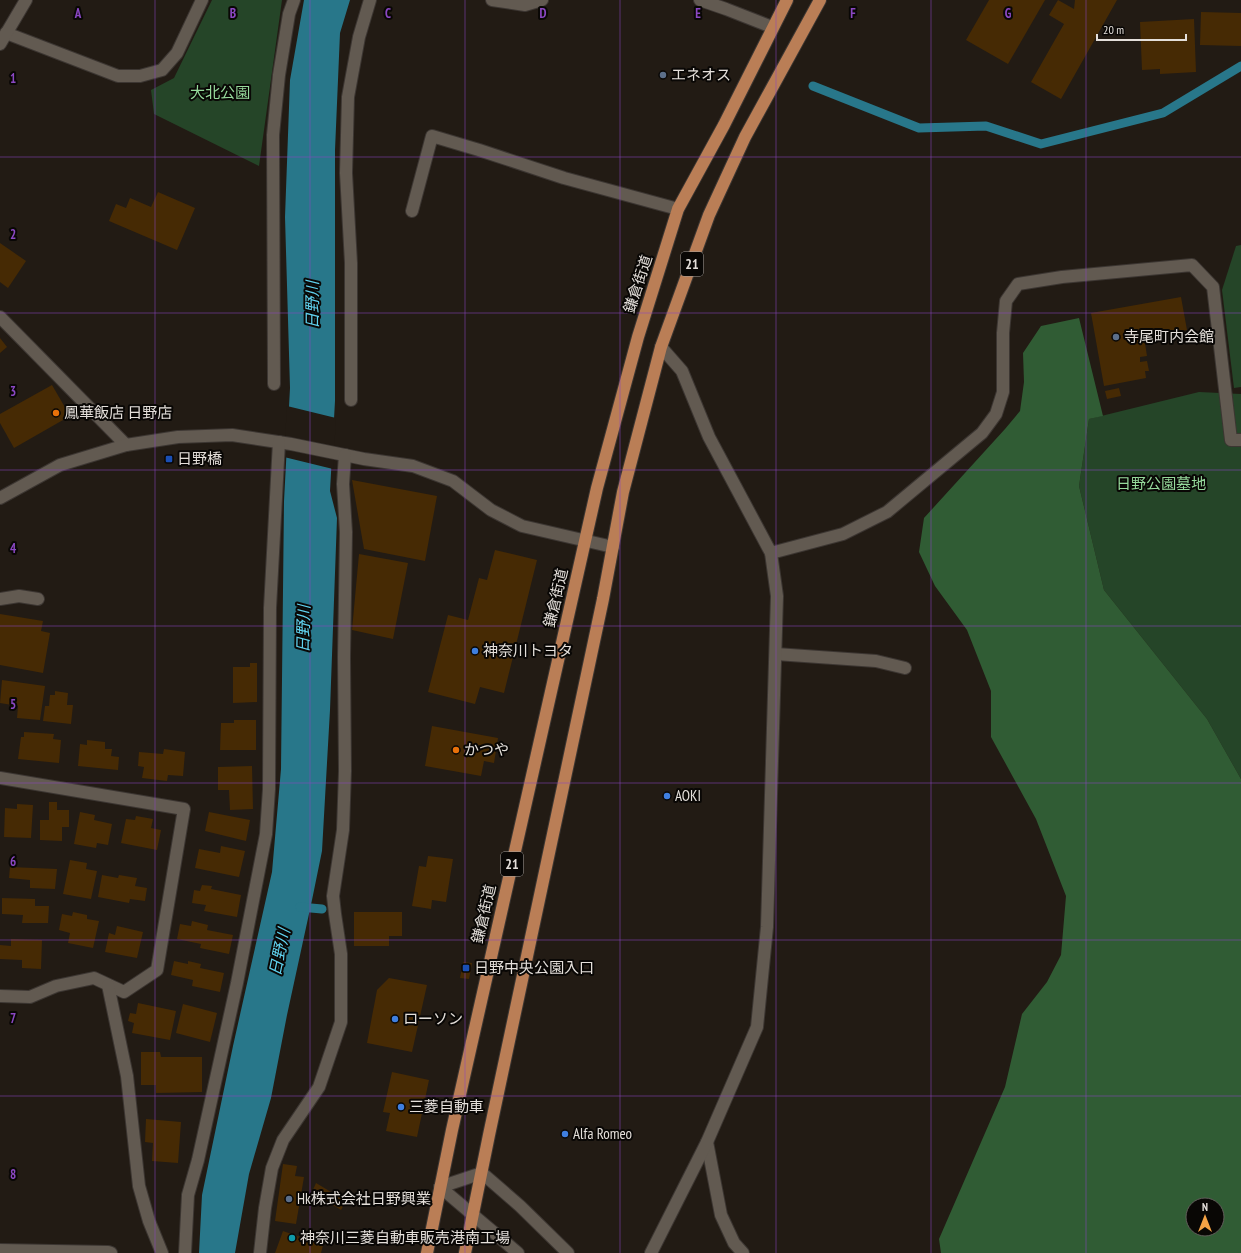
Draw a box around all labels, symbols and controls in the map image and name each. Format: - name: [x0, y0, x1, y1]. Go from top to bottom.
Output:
- text: A: [74, 5, 82, 22]
- text: B: [230, 5, 236, 22]
- text: C: [385, 5, 391, 22]
- text: D: [540, 5, 547, 22]
- text: E: [695, 5, 701, 22]
- text: F: [850, 5, 856, 22]
- text: G: [1005, 5, 1012, 22]
- scale bar: [1097, 16, 1186, 42]
- text: 20 m: [1103, 22, 1124, 37]
- place label: エネオス: [671, 65, 731, 84]
- text: 1: [10, 70, 16, 87]
- marker: エネオス: [658, 70, 668, 80]
- park label: 大北公園: [190, 83, 250, 102]
- text: 2: [10, 226, 16, 243]
- street label: 鎌倉街道: [619, 252, 656, 315]
- road number: 21: [681, 252, 703, 276]
- water label: 日野川: [302, 279, 322, 329]
- place label: 寺尾町内会館: [1124, 327, 1214, 346]
- marker: 寺尾町内会館: [1111, 332, 1121, 342]
- text: 3: [10, 383, 16, 400]
- place label: 鳳華飯店 日野店: [64, 403, 172, 422]
- marker: 鳳華飯店 日野店: [51, 408, 61, 418]
- place label: 日野橋: [177, 449, 222, 468]
- marker: 日野橋: [164, 454, 174, 464]
- park label: 日野公園墓地: [1116, 474, 1206, 493]
- text: 4: [10, 540, 17, 557]
- street label: 鎌倉街道: [540, 567, 572, 629]
- water label: 日野川: [293, 603, 313, 653]
- place label: 神奈川トヨタ: [483, 641, 573, 660]
- marker: 神奈川トヨタ: [470, 646, 480, 656]
- text: 5: [10, 696, 16, 713]
- place label: かつや: [464, 740, 509, 759]
- marker: かつや: [451, 745, 461, 755]
- place label: AOKI: [675, 786, 701, 805]
- marker: AOKI: [662, 791, 672, 801]
- road number: 21: [501, 852, 523, 876]
- text: 6: [10, 853, 16, 870]
- street label: 鎌倉街道: [468, 883, 500, 945]
- water label: 日野川: [264, 924, 294, 978]
- place label: 日野中央公園入口: [474, 958, 594, 977]
- marker: 日野中央公園入口: [461, 963, 471, 973]
- place label: ローソン: [403, 1009, 463, 1028]
- text: 7: [10, 1010, 16, 1027]
- marker: ローソン: [390, 1014, 400, 1024]
- place label: 三菱自動車: [409, 1097, 484, 1116]
- marker: 三菱自動車: [396, 1102, 406, 1112]
- place label: Alfa Romeo: [573, 1124, 632, 1143]
- marker: Alfa Romeo: [560, 1129, 570, 1139]
- text: 8: [10, 1166, 16, 1183]
- place label: Hk株式会社日野興業: [297, 1189, 431, 1208]
- marker: Hk株式会社日野興業: [284, 1194, 294, 1204]
- north arrow: [1185, 1197, 1225, 1237]
- text: N: [1202, 1200, 1208, 1214]
- place label: 神奈川三菱自動車販売港南工場: [300, 1228, 510, 1247]
- marker: 神奈川三菱自動車販売港南工場: [287, 1233, 297, 1243]

